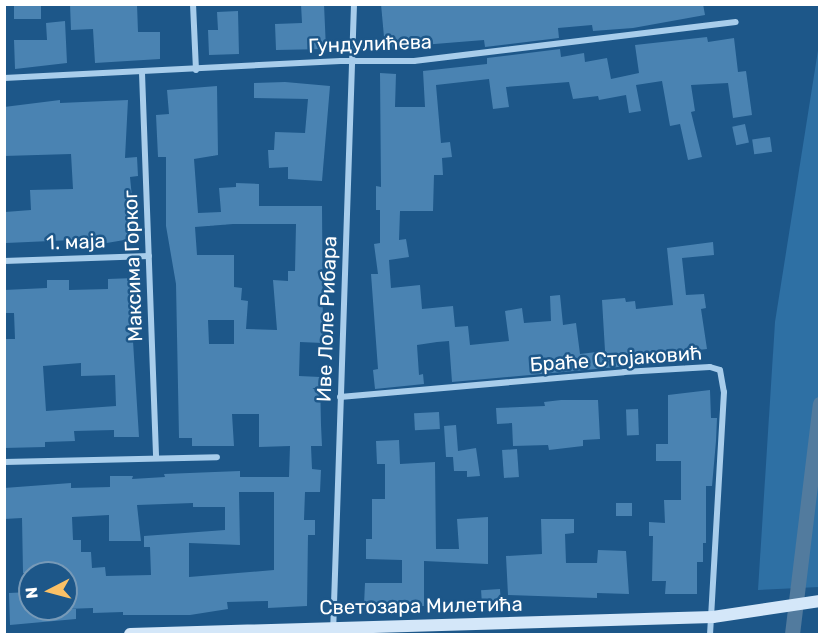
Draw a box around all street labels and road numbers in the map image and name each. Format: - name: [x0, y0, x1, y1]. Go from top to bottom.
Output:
- street label: Гундулићева: [308, 30, 432, 58]
- street label: Максима Горког: [118, 190, 148, 342]
- street label: 1. маја: [46, 229, 106, 255]
- street label: Иве Лоле Рибара: [312, 236, 342, 402]
- street label: Браће Стојаковић: [529, 341, 703, 377]
- street label: Светозара Милетића: [319, 592, 523, 620]

